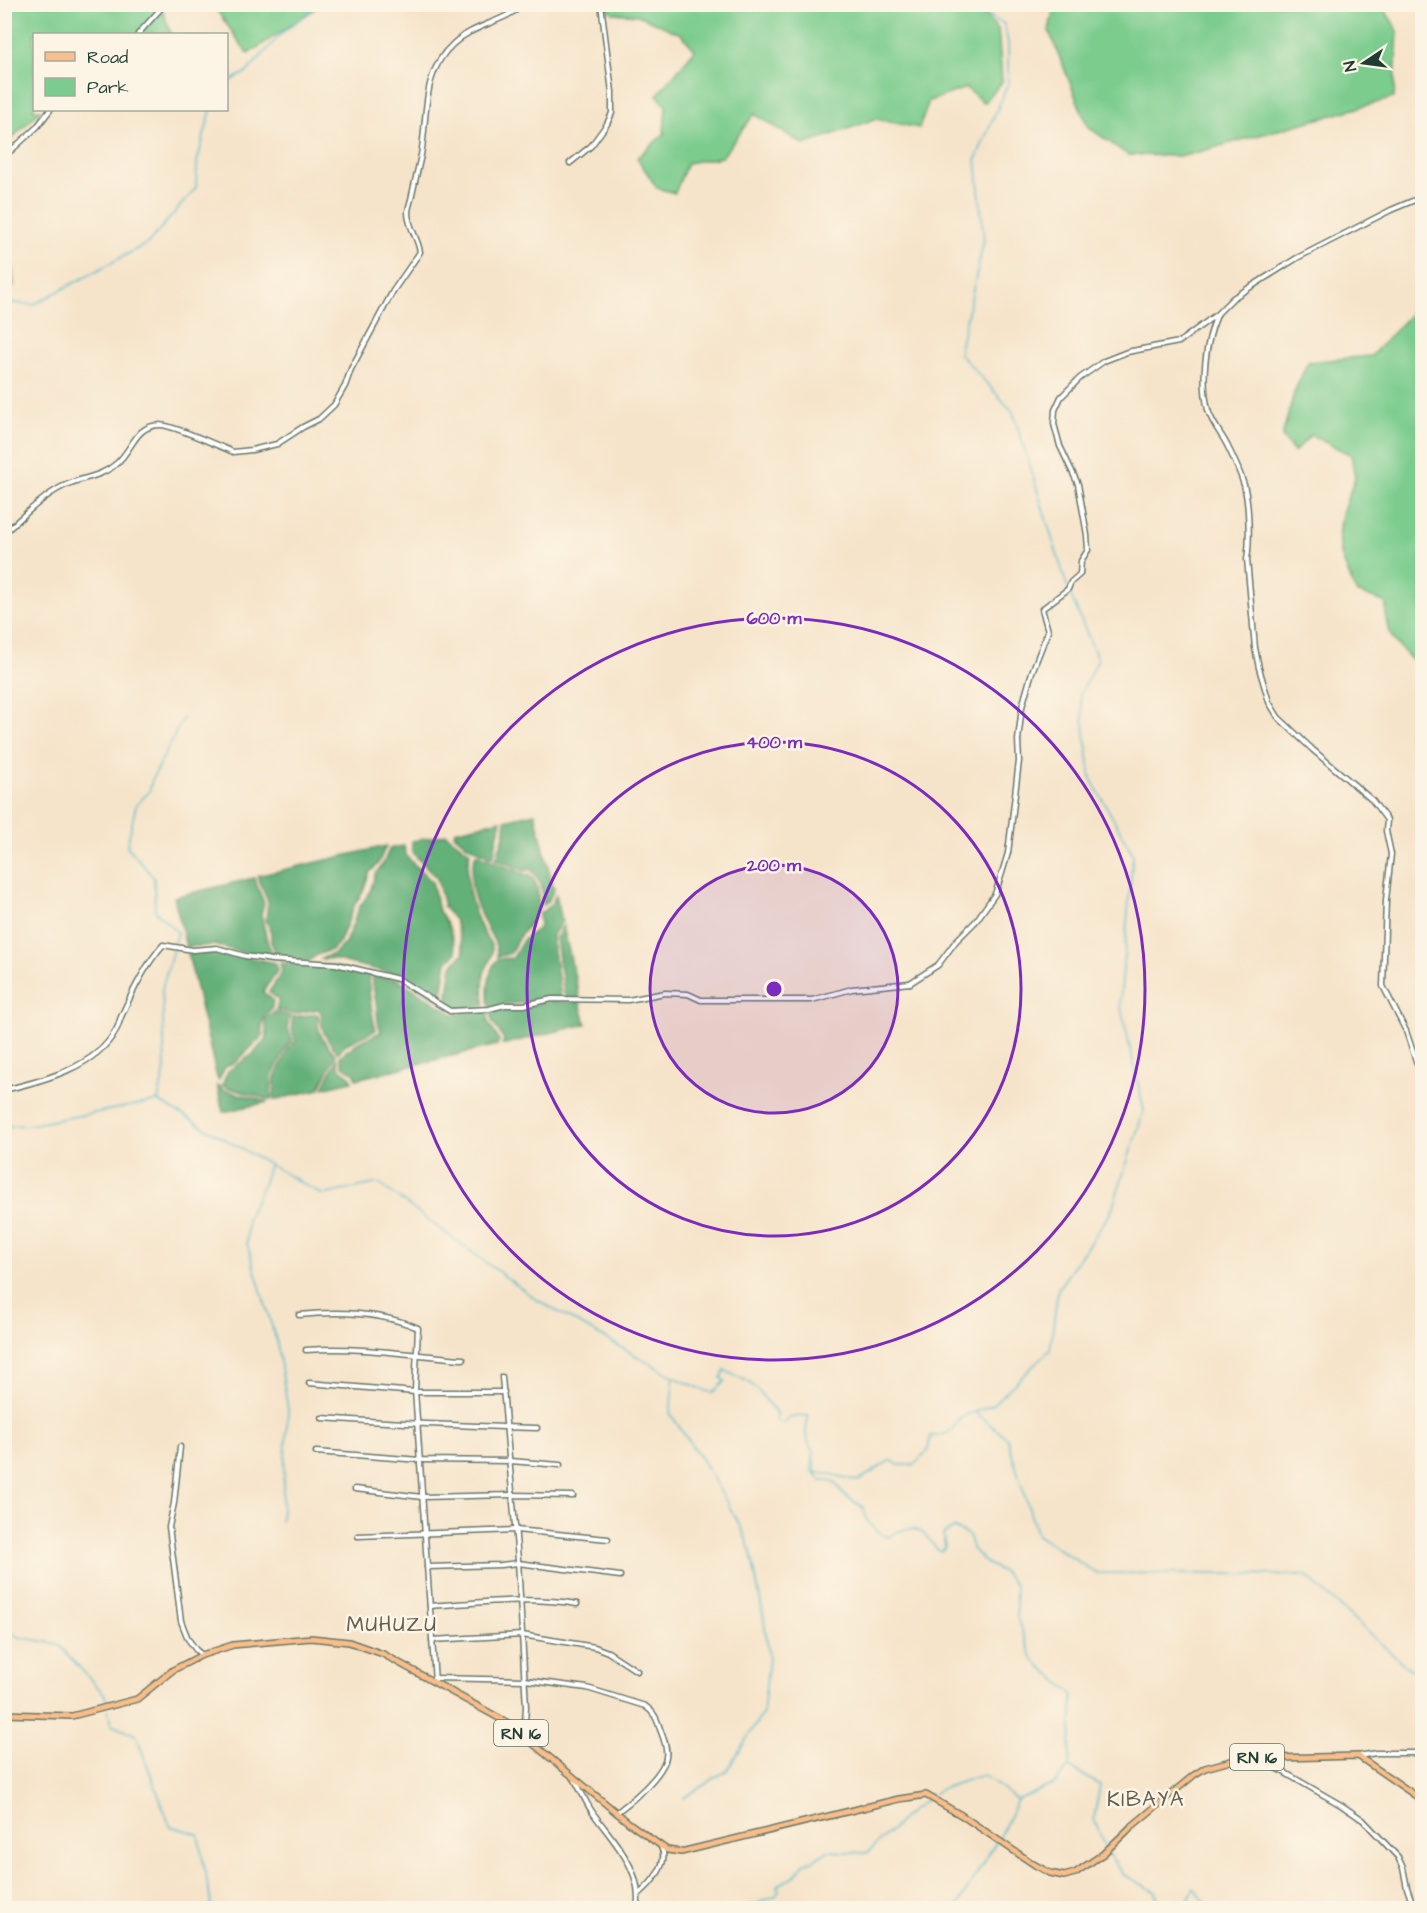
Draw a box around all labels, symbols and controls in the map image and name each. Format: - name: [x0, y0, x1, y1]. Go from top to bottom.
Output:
- legend: [33, 33, 228, 111]
- north arrow: [1334, 33, 1394, 93]
- text: Road: [87, 45, 128, 70]
- text: N: [1339, 59, 1362, 74]
- text: Park: [87, 75, 129, 100]
- text: 600 m: [746, 606, 803, 631]
- text: 400 m: [746, 730, 803, 755]
- text: 200 m: [746, 853, 802, 878]
- centre of rings: [764, 979, 784, 999]
- district label: MUHUZU: [347, 1610, 437, 1639]
- road number: RN 16: [494, 1720, 548, 1746]
- road number: RN 16: [1230, 1744, 1284, 1770]
- district label: KIBAYA: [1107, 1785, 1185, 1814]

